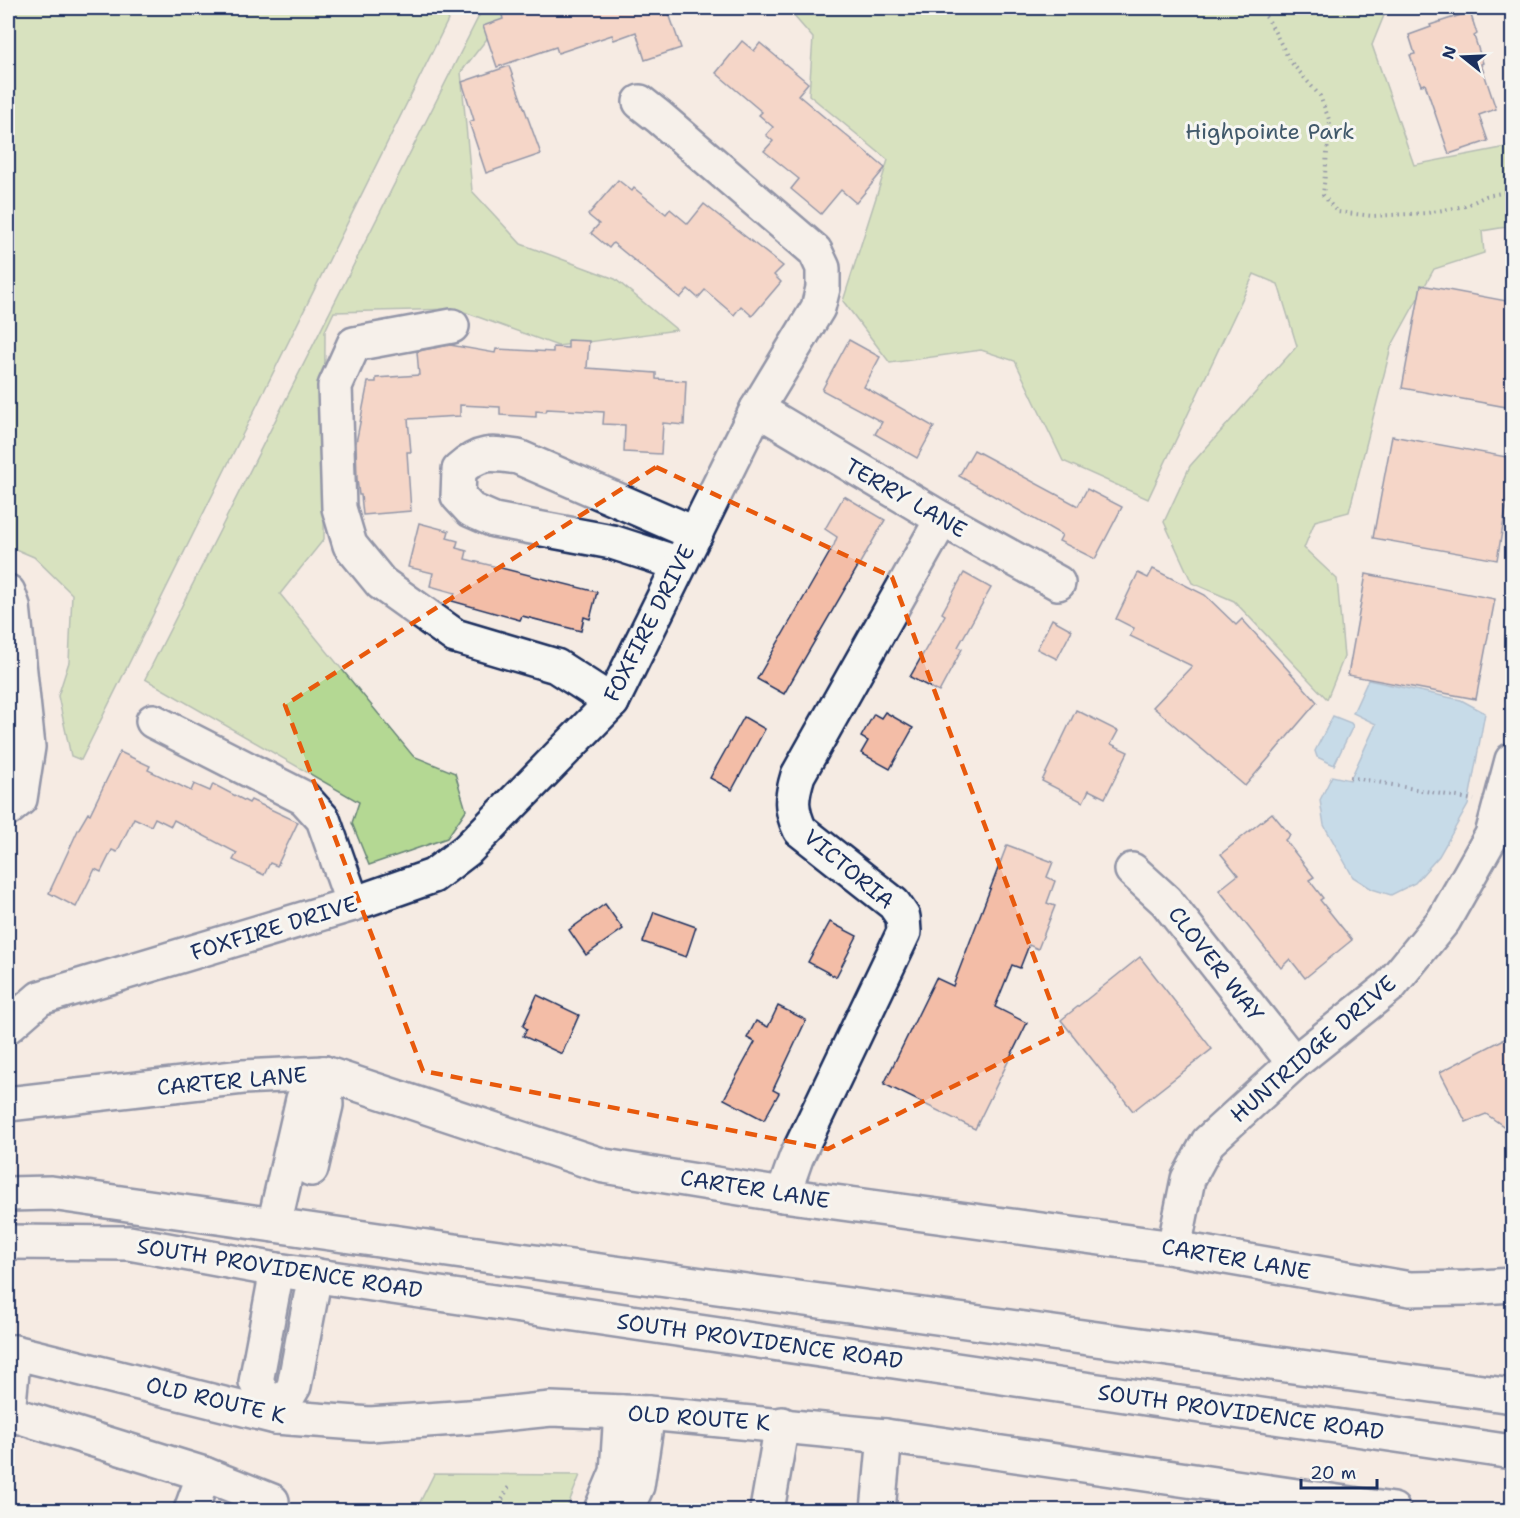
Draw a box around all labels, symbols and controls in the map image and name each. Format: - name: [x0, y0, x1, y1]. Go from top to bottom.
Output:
- north arrow: [1433, 27, 1493, 87]
- text: N: [1437, 43, 1461, 62]
- park label: Highpointe Park: [1185, 117, 1355, 146]
- street label: TERRY LANE: [840, 451, 972, 545]
- street label: FOXFIRE DRIVE: [597, 539, 701, 707]
- street label: VICTORIA: [798, 823, 900, 915]
- street label: FOXFIRE DRIVE: [187, 889, 361, 967]
- street label: CLOVER WAY: [1162, 900, 1270, 1028]
- street label: HUNTRIDGE DRIVE: [1224, 969, 1402, 1129]
- street label: CARTER LANE: [156, 1060, 308, 1102]
- street label: CARTER LANE: [678, 1163, 832, 1215]
- street label: SOUTH PROVIDENCE ROAD: [135, 1231, 425, 1305]
- street label: CARTER LANE: [1159, 1232, 1313, 1286]
- street label: SOUTH PROVIDENCE ROAD: [615, 1307, 905, 1375]
- street label: OLD ROUTE K: [143, 1370, 289, 1430]
- street label: SOUTH PROVIDENCE ROAD: [1096, 1378, 1386, 1446]
- street label: OLD ROUTE K: [627, 1399, 771, 1437]
- scale bar: [1301, 1452, 1378, 1490]
- text: 20 m: [1310, 1461, 1356, 1485]

